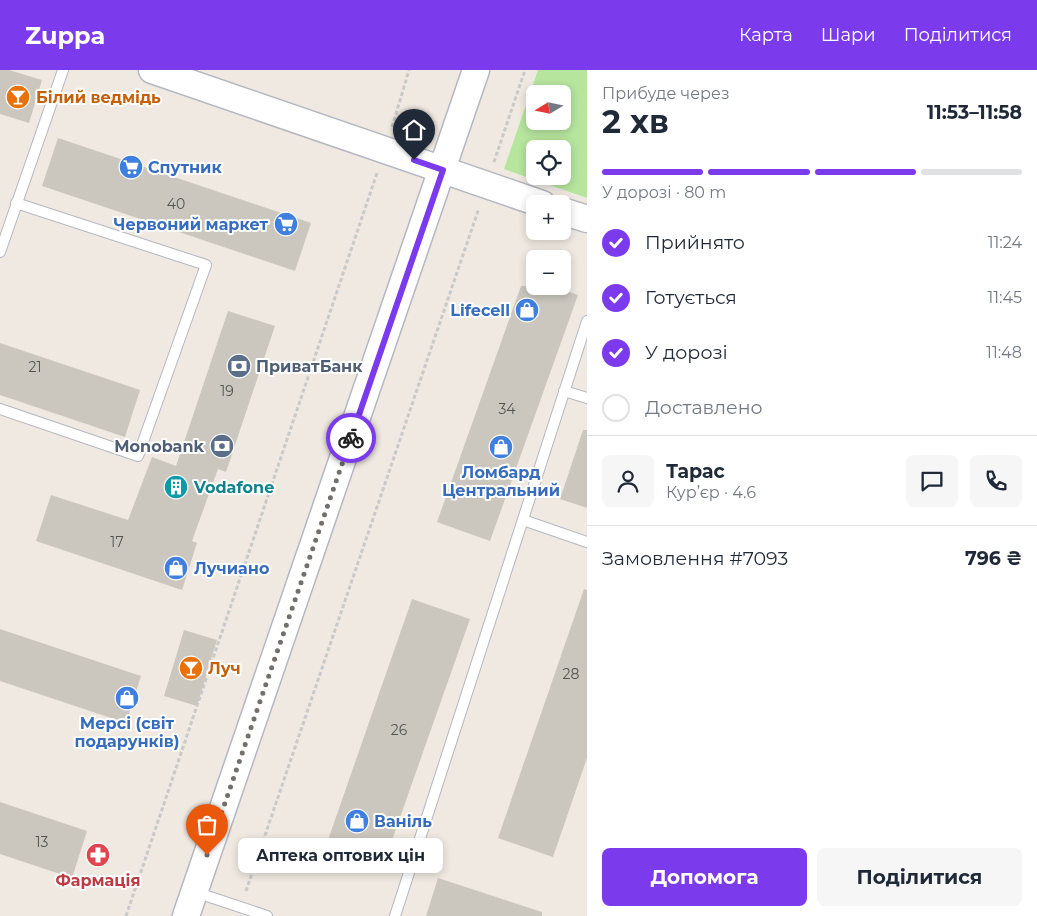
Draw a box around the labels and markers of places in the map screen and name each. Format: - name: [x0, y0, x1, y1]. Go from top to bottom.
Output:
- bar icon: Білий ведмідь: [5, 84, 31, 110]
- place label: Білий ведмідь: [36, 88, 161, 107]
- pin: [393, 109, 435, 160]
- supermarket icon: Спутник: [118, 154, 144, 180]
- place label: Спутник: [148, 158, 222, 177]
- supermarket icon: Червоний маркет: [273, 211, 299, 237]
- place label: Червоний маркет: [114, 215, 268, 234]
- shop icon: Lifecell: [514, 297, 540, 323]
- place label: Lifecell: [450, 301, 510, 320]
- bank icon: ПриватБанк: [226, 353, 252, 379]
- place label: ПриватБанк: [256, 357, 363, 376]
- bank icon: Monobank: [209, 433, 235, 459]
- shop icon: Ломбард Центральний: [488, 434, 514, 460]
- place label: Monobank: [114, 437, 205, 456]
- place label: Ломбард Центральний: [442, 463, 560, 500]
- building icon: Vodafone: [163, 474, 189, 500]
- place label: Vodafone: [193, 478, 274, 497]
- shop icon: Лучиано: [163, 555, 189, 581]
- place label: Лучиано: [194, 559, 269, 578]
- bar icon: Луч: [178, 655, 204, 681]
- place label: Луч: [208, 659, 241, 678]
- shop icon: Мерсі (світ подарунків): [114, 685, 140, 711]
- place label: Мерсі (світ подарунків): [75, 714, 179, 751]
- pin: [186, 804, 228, 855]
- shop icon: Ваніль: [344, 808, 370, 834]
- place label: Ваніль: [374, 812, 432, 831]
- callout: Аптека оптових цін: [237, 838, 442, 872]
- pharmacy icon: Фармація: [85, 842, 111, 868]
- place label: Фармація: [56, 871, 140, 890]

